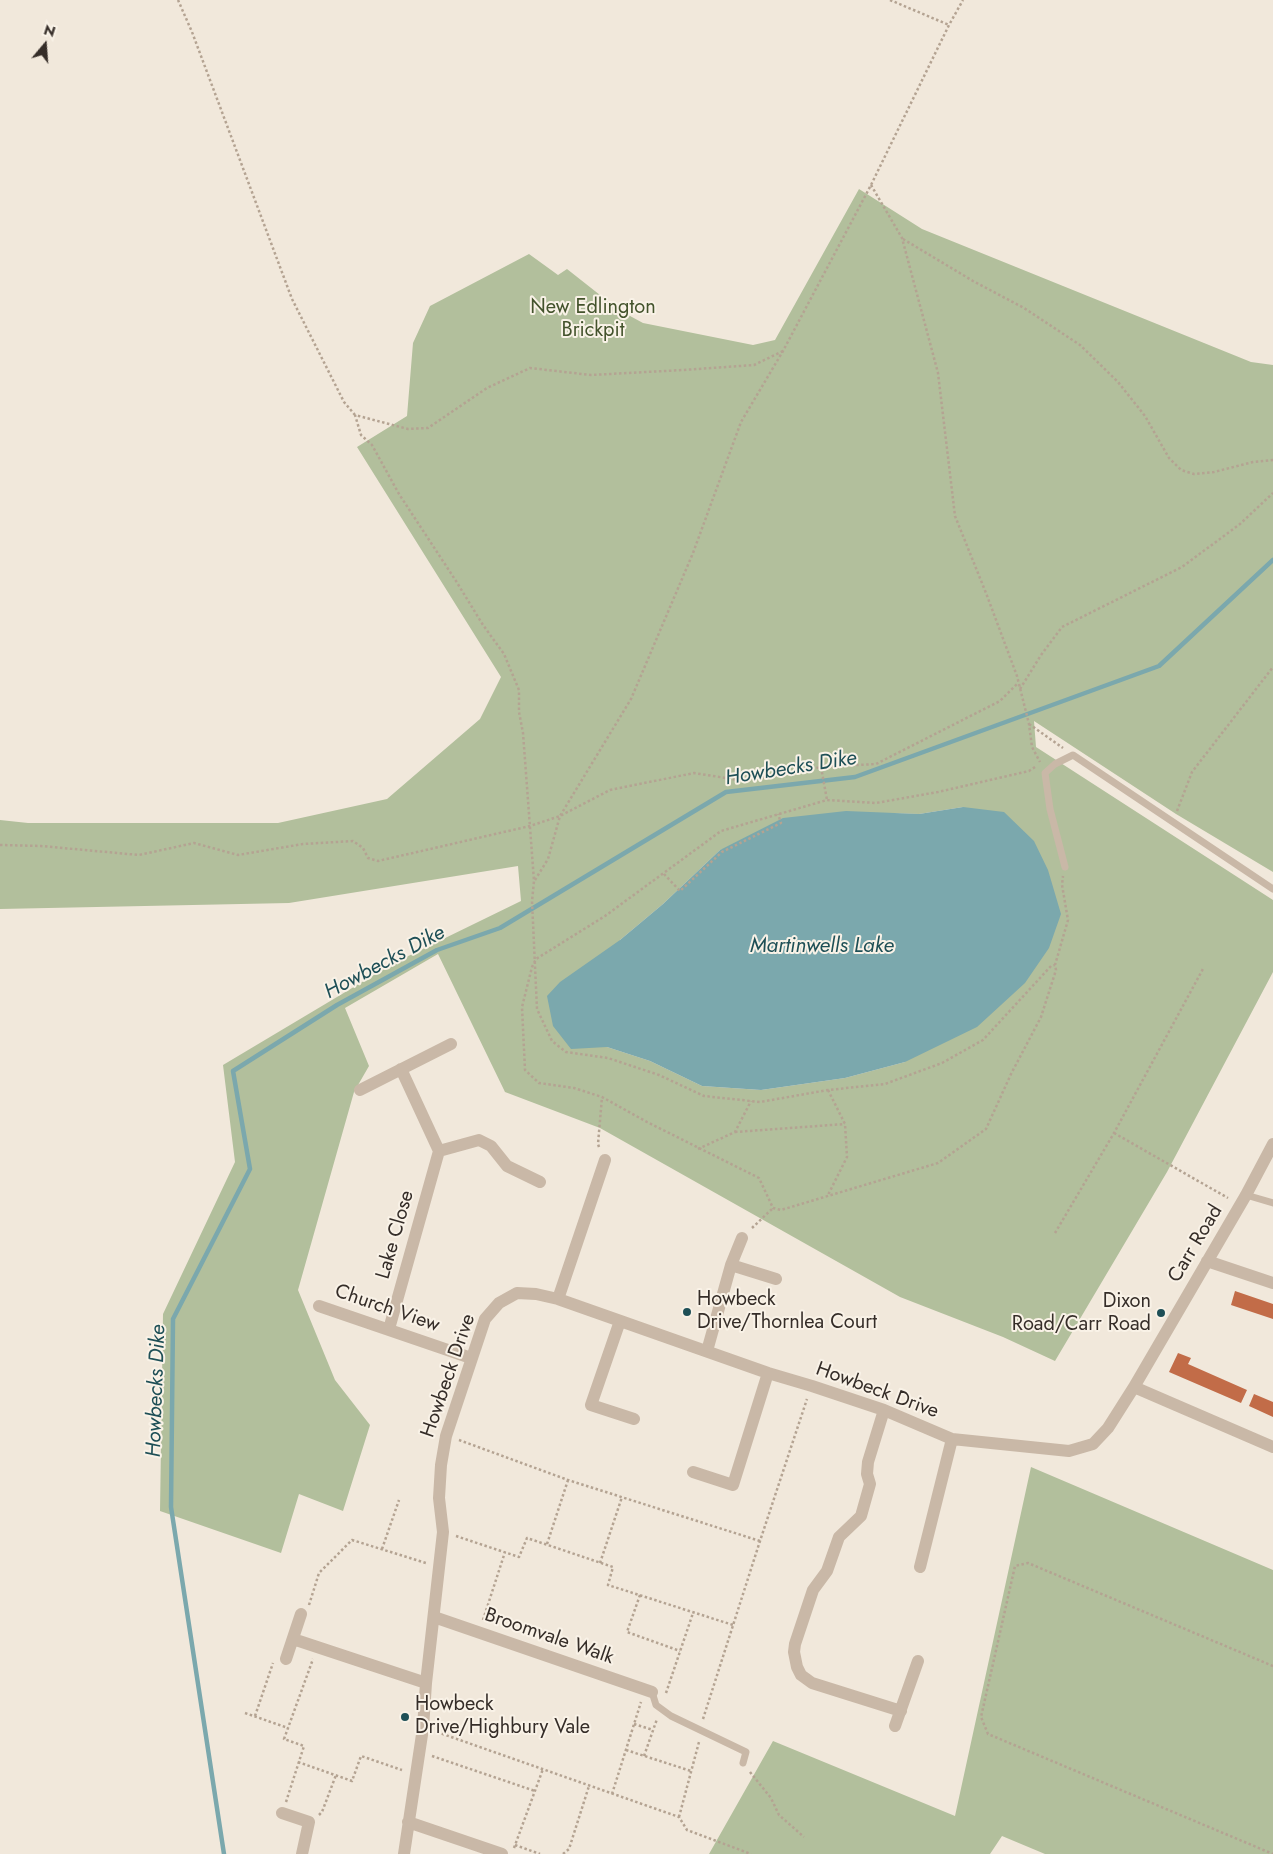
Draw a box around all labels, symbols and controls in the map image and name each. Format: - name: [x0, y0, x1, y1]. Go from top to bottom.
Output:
- north arrow: [20, 20, 70, 70]
- text: N: [41, 20, 58, 42]
- park label: New Edlington Brickpit: [530, 296, 656, 343]
- water label: Howbecks Dike: [723, 746, 859, 792]
- water label: Howbecks Dike: [320, 921, 450, 1005]
- water label: Martinwells Lake: [750, 934, 894, 960]
- street label: Lake Close: [372, 1188, 420, 1282]
- street label: Carr Road: [1164, 1201, 1228, 1287]
- street label: Church View: [331, 1280, 443, 1338]
- place label: Howbeck Drive/Thornlea Court: [697, 1288, 877, 1335]
- place label: Dixon Road/Carr Road: [1012, 1290, 1151, 1337]
- marker: Howbeck Drive/Thornlea Court: [681, 1306, 693, 1318]
- marker: Dixon Road/Carr Road: [1155, 1307, 1167, 1319]
- street label: Howbeck Drive: [417, 1311, 481, 1441]
- water label: Howbecks Dike: [142, 1324, 172, 1458]
- street label: Howbeck Drive: [812, 1358, 942, 1424]
- street label: Broomvale Walk: [481, 1604, 617, 1670]
- place label: Howbeck Drive/Highbury Vale: [415, 1693, 590, 1740]
- marker: Howbeck Drive/Highbury Vale: [399, 1711, 411, 1723]

